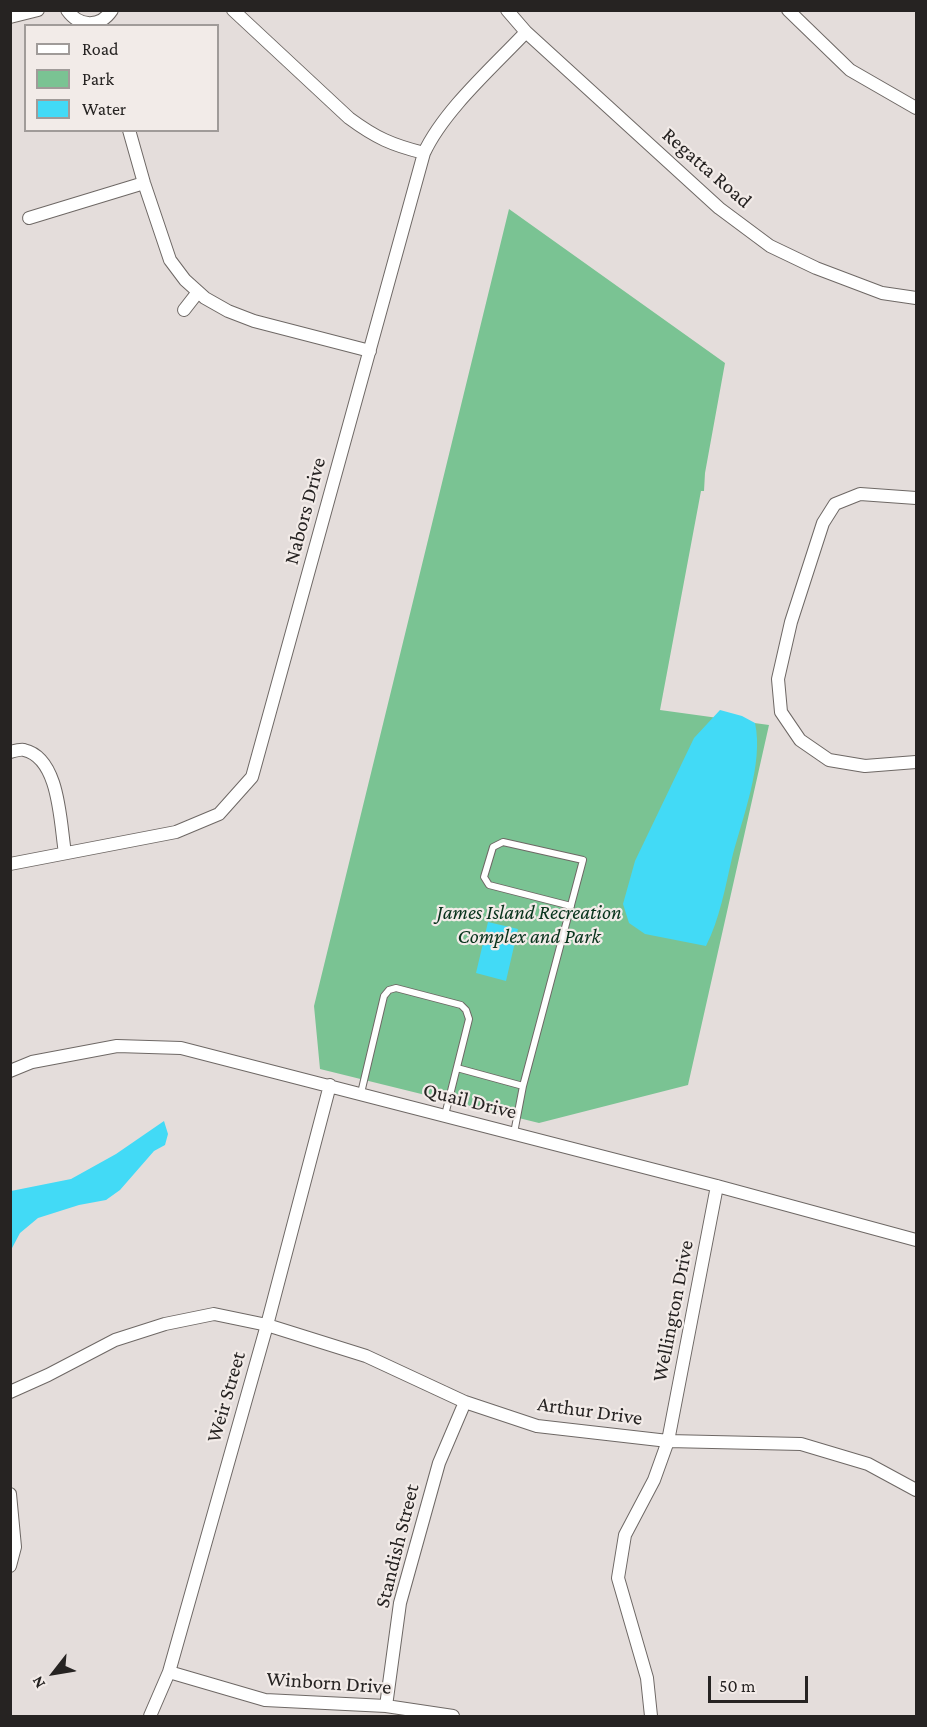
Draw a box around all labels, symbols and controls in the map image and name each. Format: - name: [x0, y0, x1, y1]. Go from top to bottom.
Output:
- legend: [24, 24, 219, 132]
- text: Road: [82, 39, 119, 59]
- text: Park: [82, 69, 114, 89]
- text: Water: [82, 99, 126, 119]
- street label: Regatta Road: [657, 122, 757, 214]
- street label: Nabors Drive: [279, 455, 331, 567]
- park label: James Island Recreation Complex and Park: [436, 900, 622, 950]
- street label: Quail Drive: [421, 1077, 519, 1125]
- street label: Wellington Drive: [647, 1238, 699, 1384]
- street label: Weir Street: [201, 1348, 251, 1446]
- street label: Arthur Drive: [536, 1391, 644, 1431]
- street label: Standish Street: [369, 1481, 425, 1611]
- north arrow: [24, 1643, 84, 1703]
- scale bar: [711, 1664, 812, 1702]
- street label: Winborn Drive: [266, 1666, 392, 1700]
- text: N: [28, 1673, 48, 1692]
- text: 50 m: [719, 1676, 756, 1696]

